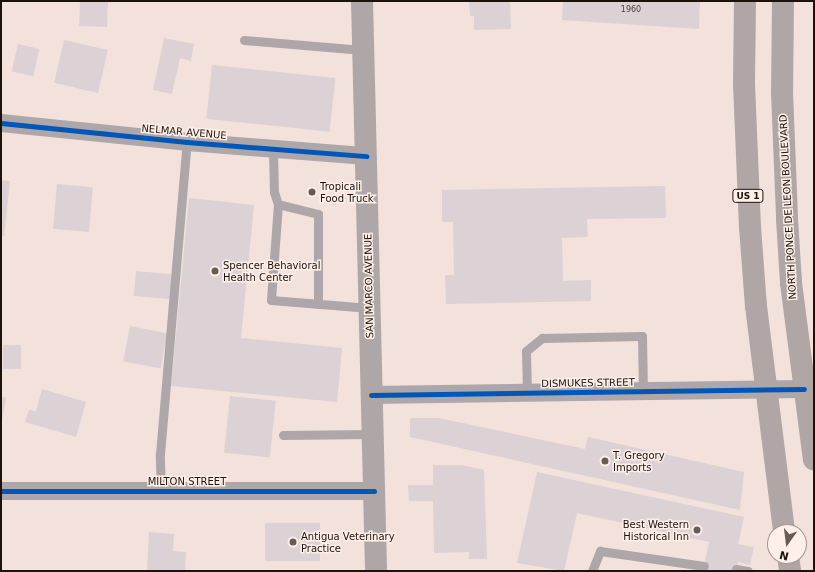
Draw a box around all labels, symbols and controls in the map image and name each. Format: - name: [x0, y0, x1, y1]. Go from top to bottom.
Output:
- house number: 1960: [621, 5, 641, 15]
- street label: NORTH PONCE DE LEON BOULEVARD: [777, 114, 799, 300]
- street label: NELMAR AVENUE: [141, 122, 227, 142]
- place label: Tropicali Food Truck: [320, 180, 374, 204]
- marker: Tropicali Food Truck: [307, 187, 317, 197]
- road number: US 1: [732, 189, 764, 203]
- street label: SAN MARCO AVENUE: [362, 234, 376, 338]
- place label: Spencer Behavioral Health Center: [223, 259, 320, 282]
- marker: Spencer Behavioral Health Center: [210, 266, 220, 276]
- street label: DISMUKES STREET: [541, 376, 635, 390]
- place label: T. Gregory Imports: [613, 449, 665, 472]
- marker: T. Gregory Imports: [600, 456, 610, 466]
- street label: MILTON STREET: [148, 476, 226, 488]
- place label: Best Western Historical Inn: [623, 518, 689, 542]
- north arrow: [767, 524, 807, 564]
- marker: Best Western Historical Inn: [692, 525, 702, 535]
- place label: Antigua Veterinary Practice: [301, 530, 395, 554]
- marker: Antigua Veterinary Practice: [288, 537, 298, 547]
- text: N: [778, 548, 790, 563]

